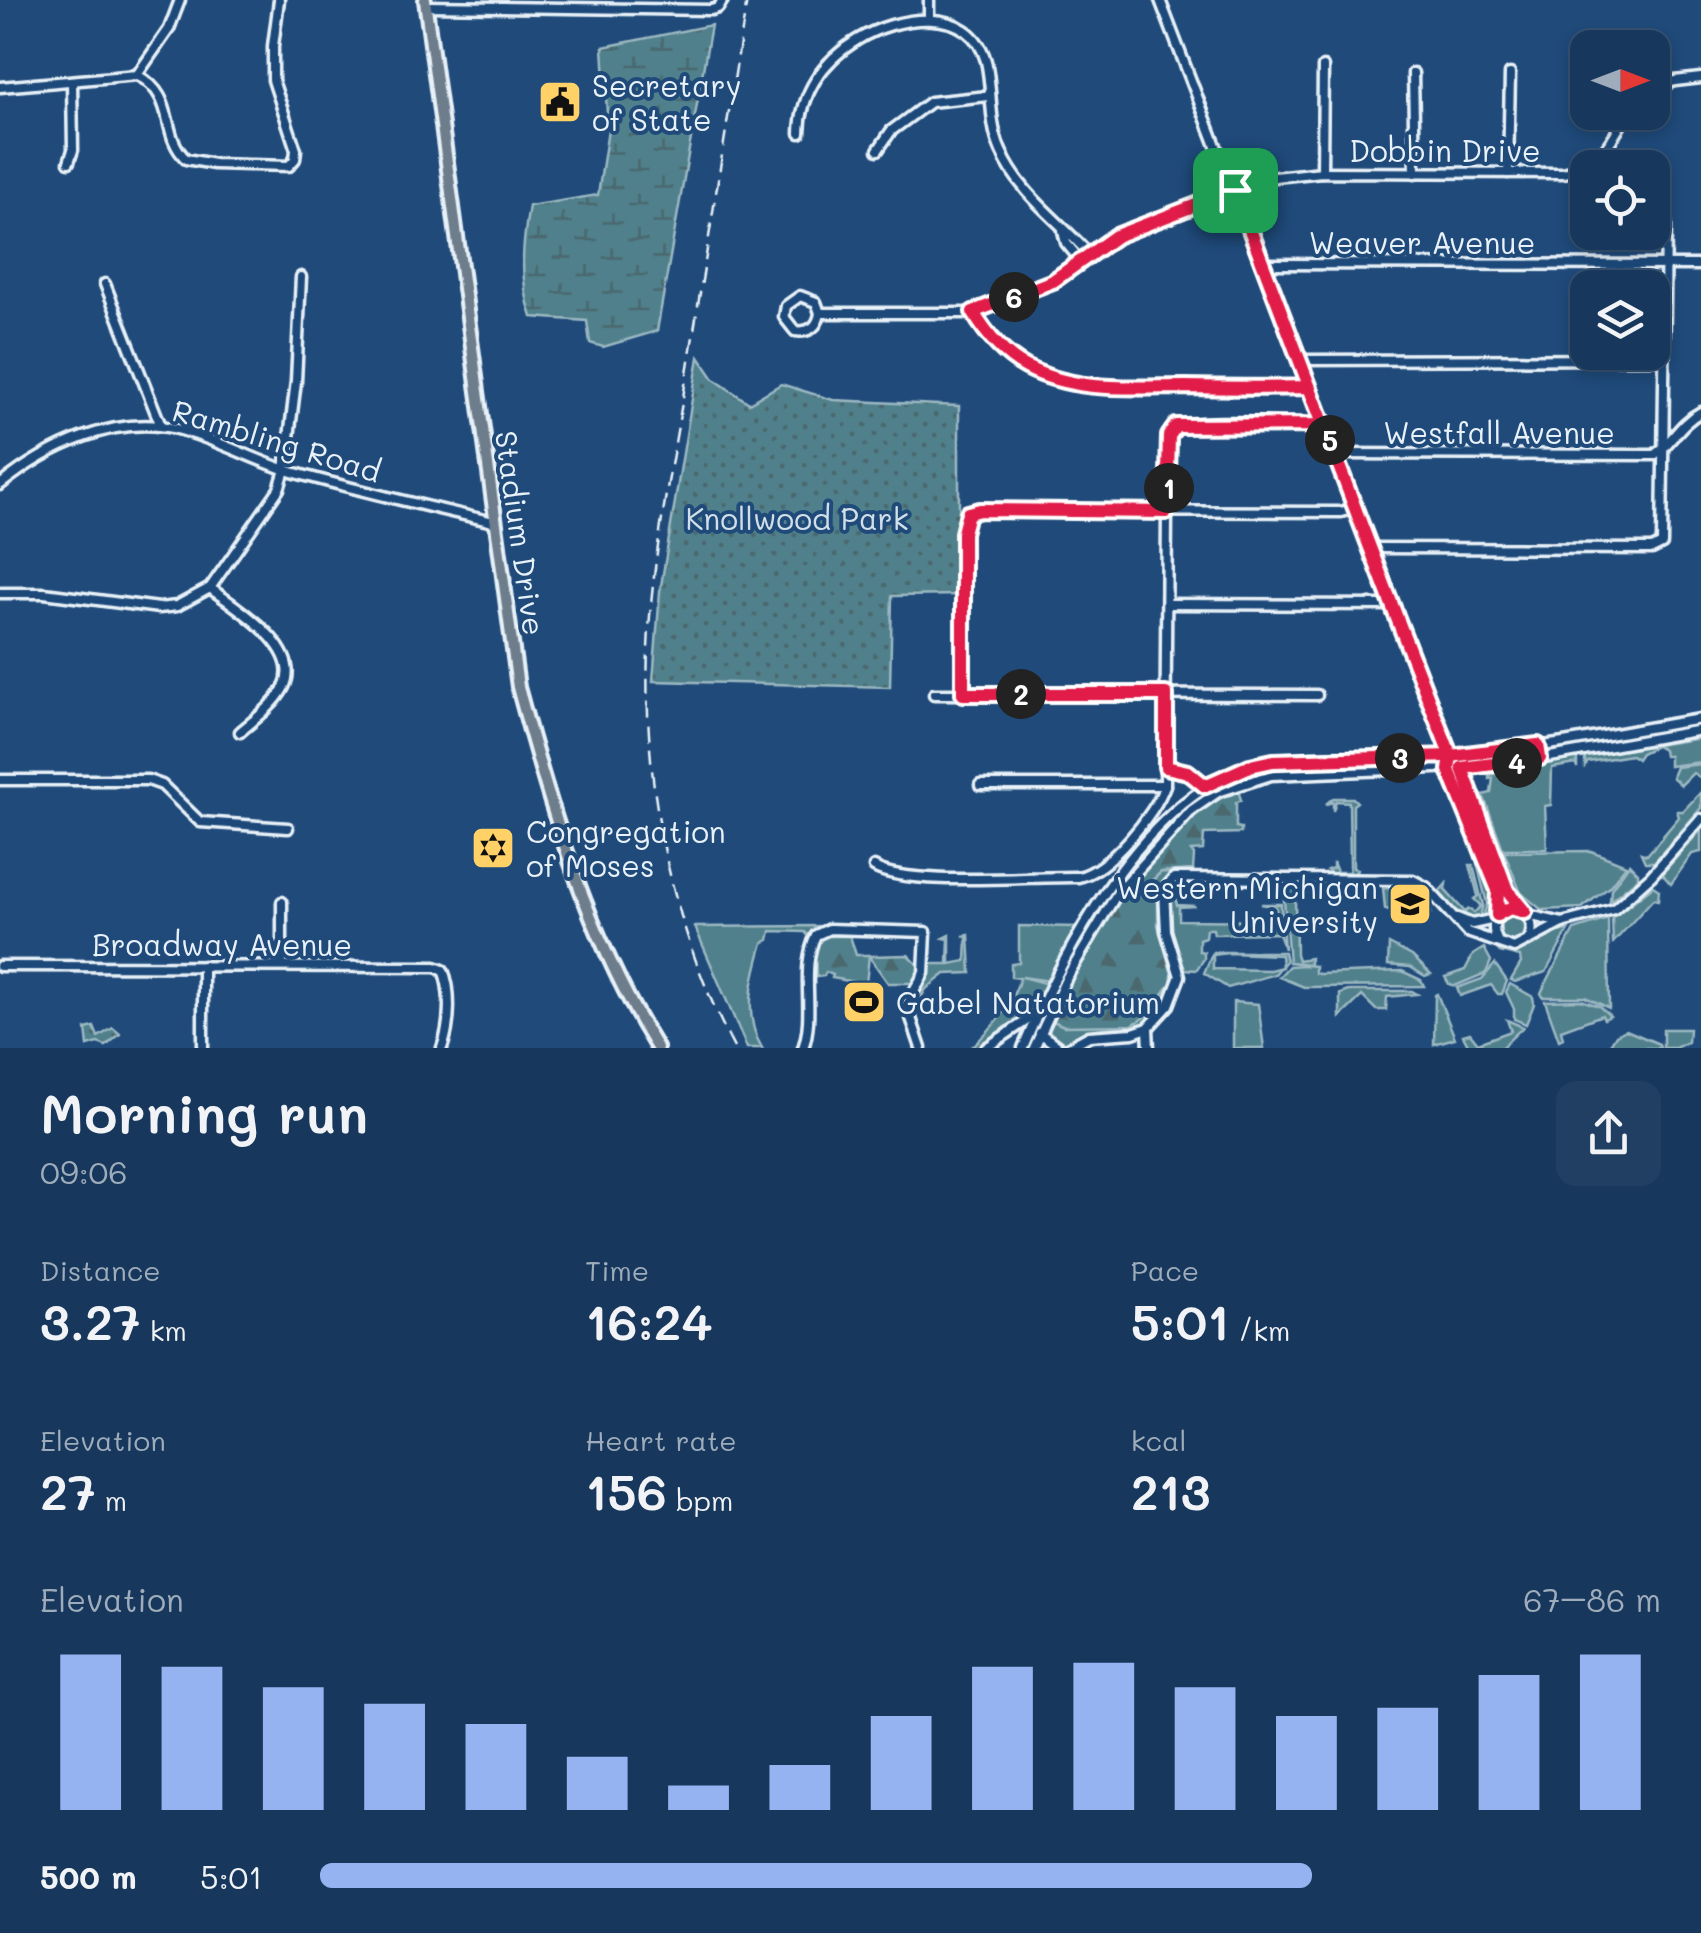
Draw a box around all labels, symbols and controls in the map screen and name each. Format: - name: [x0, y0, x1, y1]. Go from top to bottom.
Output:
- north arrow: [1570, 30, 1670, 130]
- map controls: [1570, 30, 1670, 370]
- place label: Secretary of State: [592, 65, 741, 139]
- public building icon: Secretary of State: [537, 79, 583, 125]
- street label: Dobbin Drive: [1349, 130, 1541, 170]
- pin: [1193, 148, 1278, 233]
- button: locate: [1570, 150, 1670, 250]
- icon: arrive: [1208, 163, 1263, 218]
- street label: Weaver Avenue: [1309, 222, 1535, 262]
- button: layers: [1570, 270, 1670, 370]
- pin: 6: [989, 272, 1039, 322]
- text: 6: [1006, 279, 1022, 315]
- street label: Rambling Road: [168, 389, 386, 491]
- street label: Westfall Avenue: [1383, 412, 1615, 452]
- pin: 5: [1305, 415, 1355, 465]
- text: 5: [1322, 422, 1338, 458]
- street label: Stadium Drive: [487, 428, 555, 638]
- pin: 1: [1144, 463, 1194, 513]
- text: 1: [1163, 470, 1175, 506]
- park label: Knollwood Park: [685, 498, 909, 538]
- pin: 2: [996, 669, 1046, 719]
- text: 2: [1013, 676, 1029, 712]
- pin: 3: [1375, 733, 1425, 783]
- pin: 4: [1492, 738, 1542, 788]
- text: 3: [1392, 740, 1408, 776]
- text: 4: [1508, 745, 1526, 781]
- place label: Congregation of Moses: [526, 811, 726, 885]
- synagogue icon: Congregation of Moses: [470, 825, 516, 871]
- place label: Western Michigan University: [1116, 867, 1378, 941]
- school or university icon: Western Michigan University: [1387, 881, 1433, 927]
- street label: Broadway Avenue: [92, 924, 352, 964]
- sports icon: Gabel Natatorium: [841, 979, 887, 1025]
- place label: Gabel Natatorium: [896, 982, 1160, 1022]
- text: Morning run: [40, 1076, 368, 1148]
- button: share: [1556, 1081, 1661, 1186]
- text: 09:06: [40, 1150, 128, 1192]
- text: Distance: [40, 1252, 161, 1288]
- text: Time: [585, 1252, 649, 1288]
- text: Pace: [1131, 1252, 1199, 1288]
- text: 3.27: [40, 1288, 141, 1354]
- text: 16:24: [585, 1288, 712, 1354]
- text: 5:01: [1131, 1288, 1230, 1354]
- text: km: [141, 1312, 187, 1348]
- text: /km: [1230, 1312, 1290, 1348]
- text: Elevation: [40, 1422, 166, 1458]
- text: Heart rate: [585, 1422, 737, 1458]
- text: kcal: [1131, 1422, 1186, 1458]
- text: 27: [40, 1458, 96, 1524]
- text: 156: [585, 1458, 667, 1524]
- text: 213: [1131, 1458, 1211, 1524]
- text: m: [96, 1482, 127, 1518]
- text: bpm: [667, 1482, 733, 1518]
- text: Elevation: [40, 1578, 184, 1620]
- text: 67–86 m: [1523, 1578, 1661, 1620]
- text: 500 m: [40, 1855, 137, 1897]
- text: 5:01: [200, 1855, 263, 1897]

